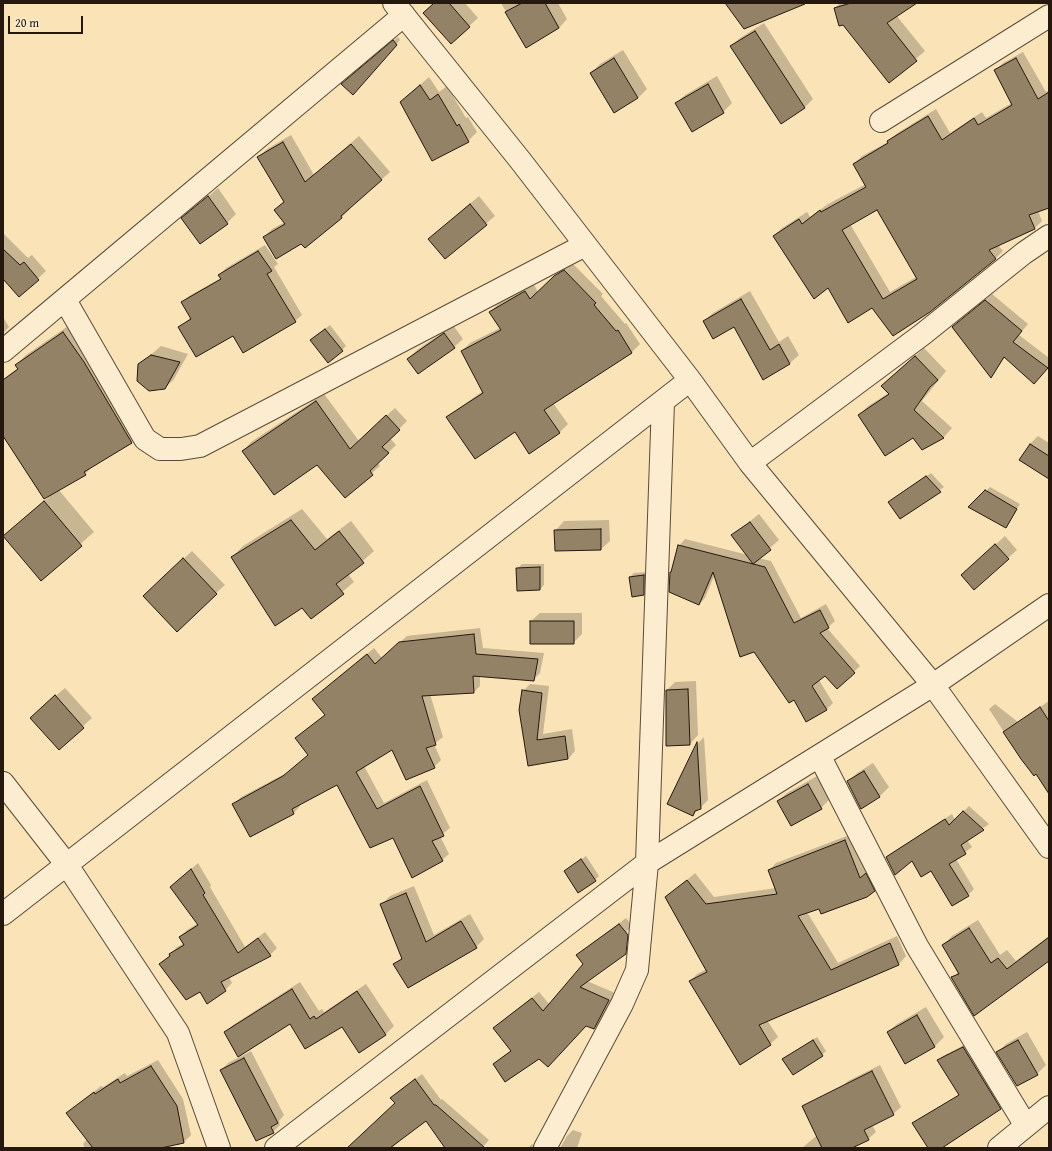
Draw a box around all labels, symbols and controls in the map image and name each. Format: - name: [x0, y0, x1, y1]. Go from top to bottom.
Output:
- scale bar: [10, 8, 85, 34]
- text: 20 m: [15, 14, 39, 31]

